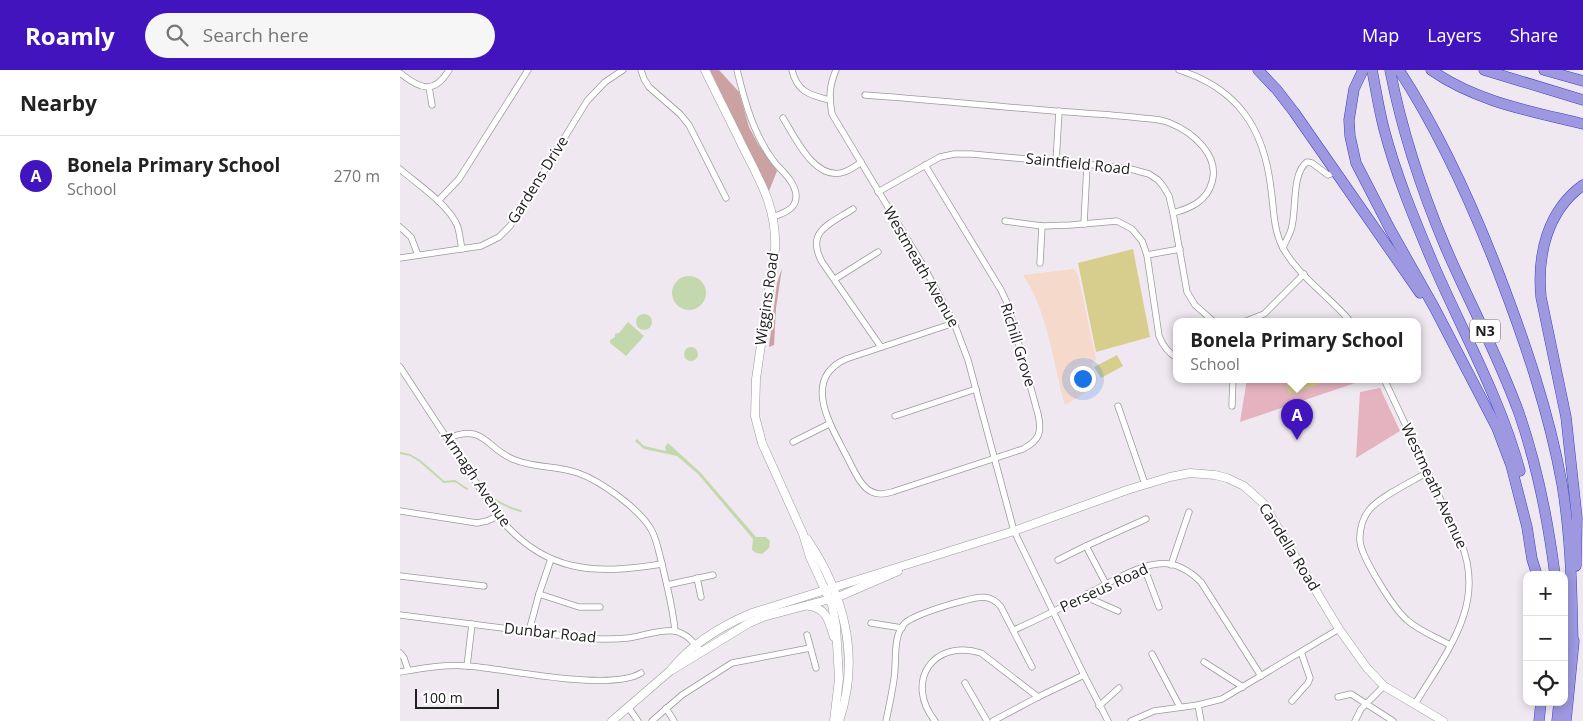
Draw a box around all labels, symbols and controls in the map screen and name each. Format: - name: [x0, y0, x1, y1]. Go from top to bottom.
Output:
- search box: [145, 13, 495, 58]
- text: Roamly: [25, 19, 115, 52]
- icon: search: [163, 21, 191, 49]
- text: Search here: [203, 22, 309, 48]
- text: Map: [1362, 23, 1399, 47]
- text: Layers: [1427, 23, 1482, 47]
- text: Share: [1510, 23, 1558, 47]
- text: Nearby: [20, 89, 97, 117]
- street label: Gardens Drive: [502, 132, 572, 227]
- street label: Saintfield Road: [1025, 148, 1131, 178]
- text: Bonela Primary School: [67, 152, 280, 178]
- text: A: [30, 165, 42, 187]
- text: 270 m: [334, 165, 380, 187]
- text: School: [67, 178, 117, 200]
- street label: Westmeath Avenue: [879, 203, 965, 330]
- street label: Wiggins Road: [750, 251, 782, 347]
- street label: Richill Grove: [997, 300, 1041, 389]
- popup: [1173, 318, 1421, 383]
- road number: N3: [1470, 320, 1500, 342]
- text: Bonela Primary School: [1190, 327, 1404, 353]
- text: School: [1190, 353, 1240, 375]
- your location: [1070, 366, 1096, 392]
- pin: A: [1281, 399, 1313, 440]
- street label: Westmeath Avenue: [1397, 420, 1473, 551]
- street label: Armagh Avenue: [437, 427, 516, 530]
- street label: Candella Road: [1255, 499, 1325, 594]
- street label: Perseus Road: [1056, 558, 1151, 616]
- map controls: [1523, 571, 1568, 706]
- button: +: [1523, 571, 1568, 616]
- button: −: [1523, 616, 1568, 661]
- street label: Dunbar Road: [503, 617, 597, 647]
- button: locate: [1523, 661, 1568, 706]
- scale bar: [415, 686, 499, 709]
- text: 100 m: [422, 688, 463, 707]

